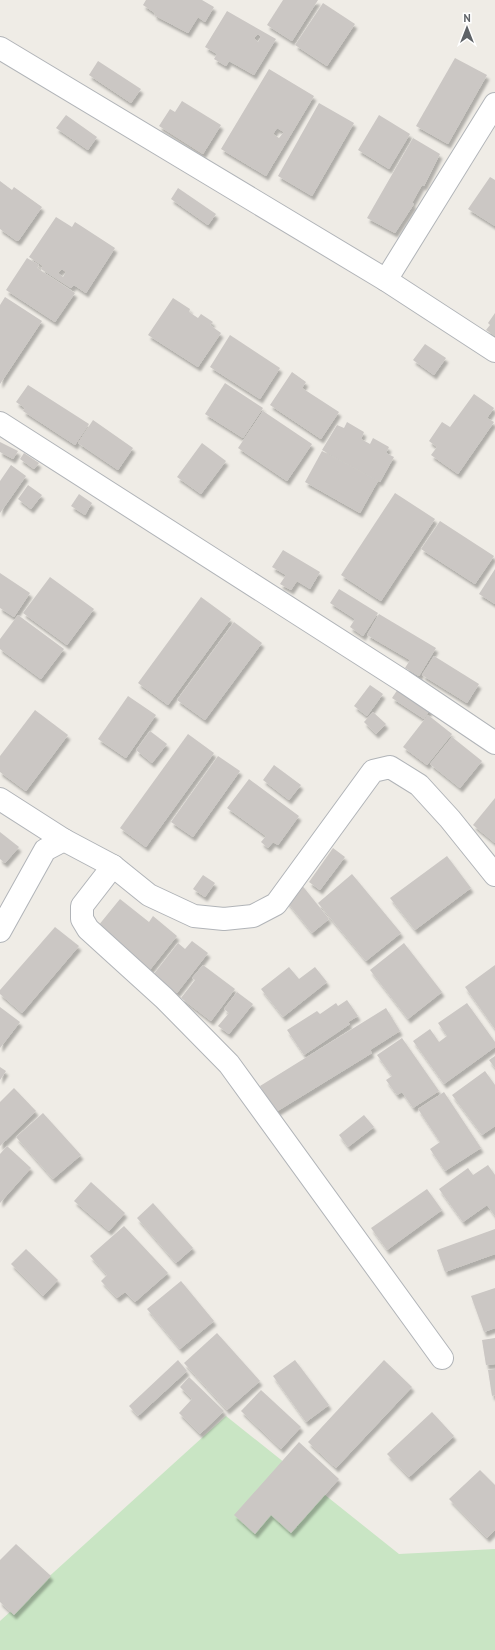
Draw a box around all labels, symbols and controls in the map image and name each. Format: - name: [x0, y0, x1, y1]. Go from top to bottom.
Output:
- north arrow: [447, 8, 487, 48]
- text: N: [463, 11, 471, 25]

